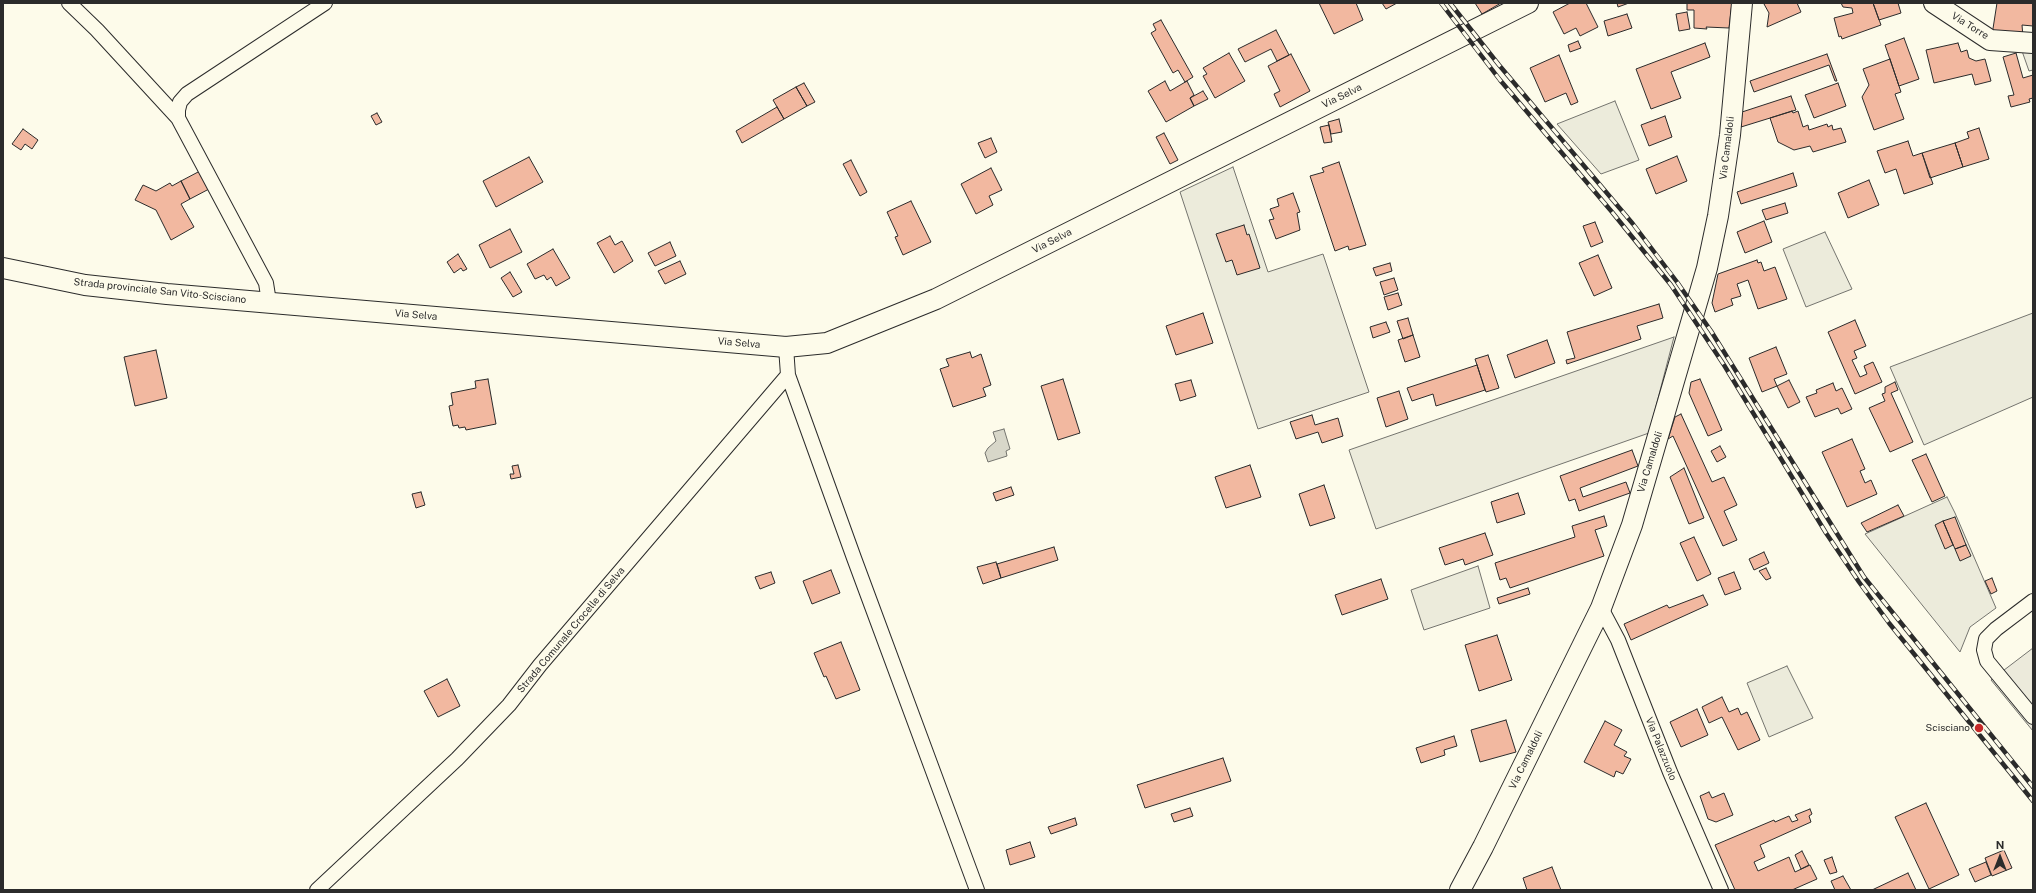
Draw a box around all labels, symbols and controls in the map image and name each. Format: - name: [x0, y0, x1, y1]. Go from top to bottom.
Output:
- street label: Via Torre: [1949, 10, 1991, 42]
- street label: Via Selva: [1320, 81, 1364, 111]
- street label: Via Camaldoli: [1717, 116, 1737, 180]
- street label: Via Selva: [1030, 226, 1074, 256]
- street label: Strada provinciale San Vito-Scisciano: [73, 276, 247, 306]
- street label: Via Selva: [394, 307, 438, 323]
- street label: Via Selva: [717, 335, 761, 351]
- street label: Via Camaldoli: [1635, 430, 1665, 494]
- street label: Strada Comunale Crocelle di Selva: [515, 565, 627, 695]
- street label: Via Palazzuolo: [1643, 716, 1679, 782]
- place label: Scisciano: [1926, 722, 1970, 734]
- marker: Scisciano: [1973, 722, 1985, 734]
- street label: Via Camaldoli: [1507, 729, 1545, 791]
- north arrow: [1980, 837, 2020, 877]
- text: N: [1996, 839, 2004, 851]

